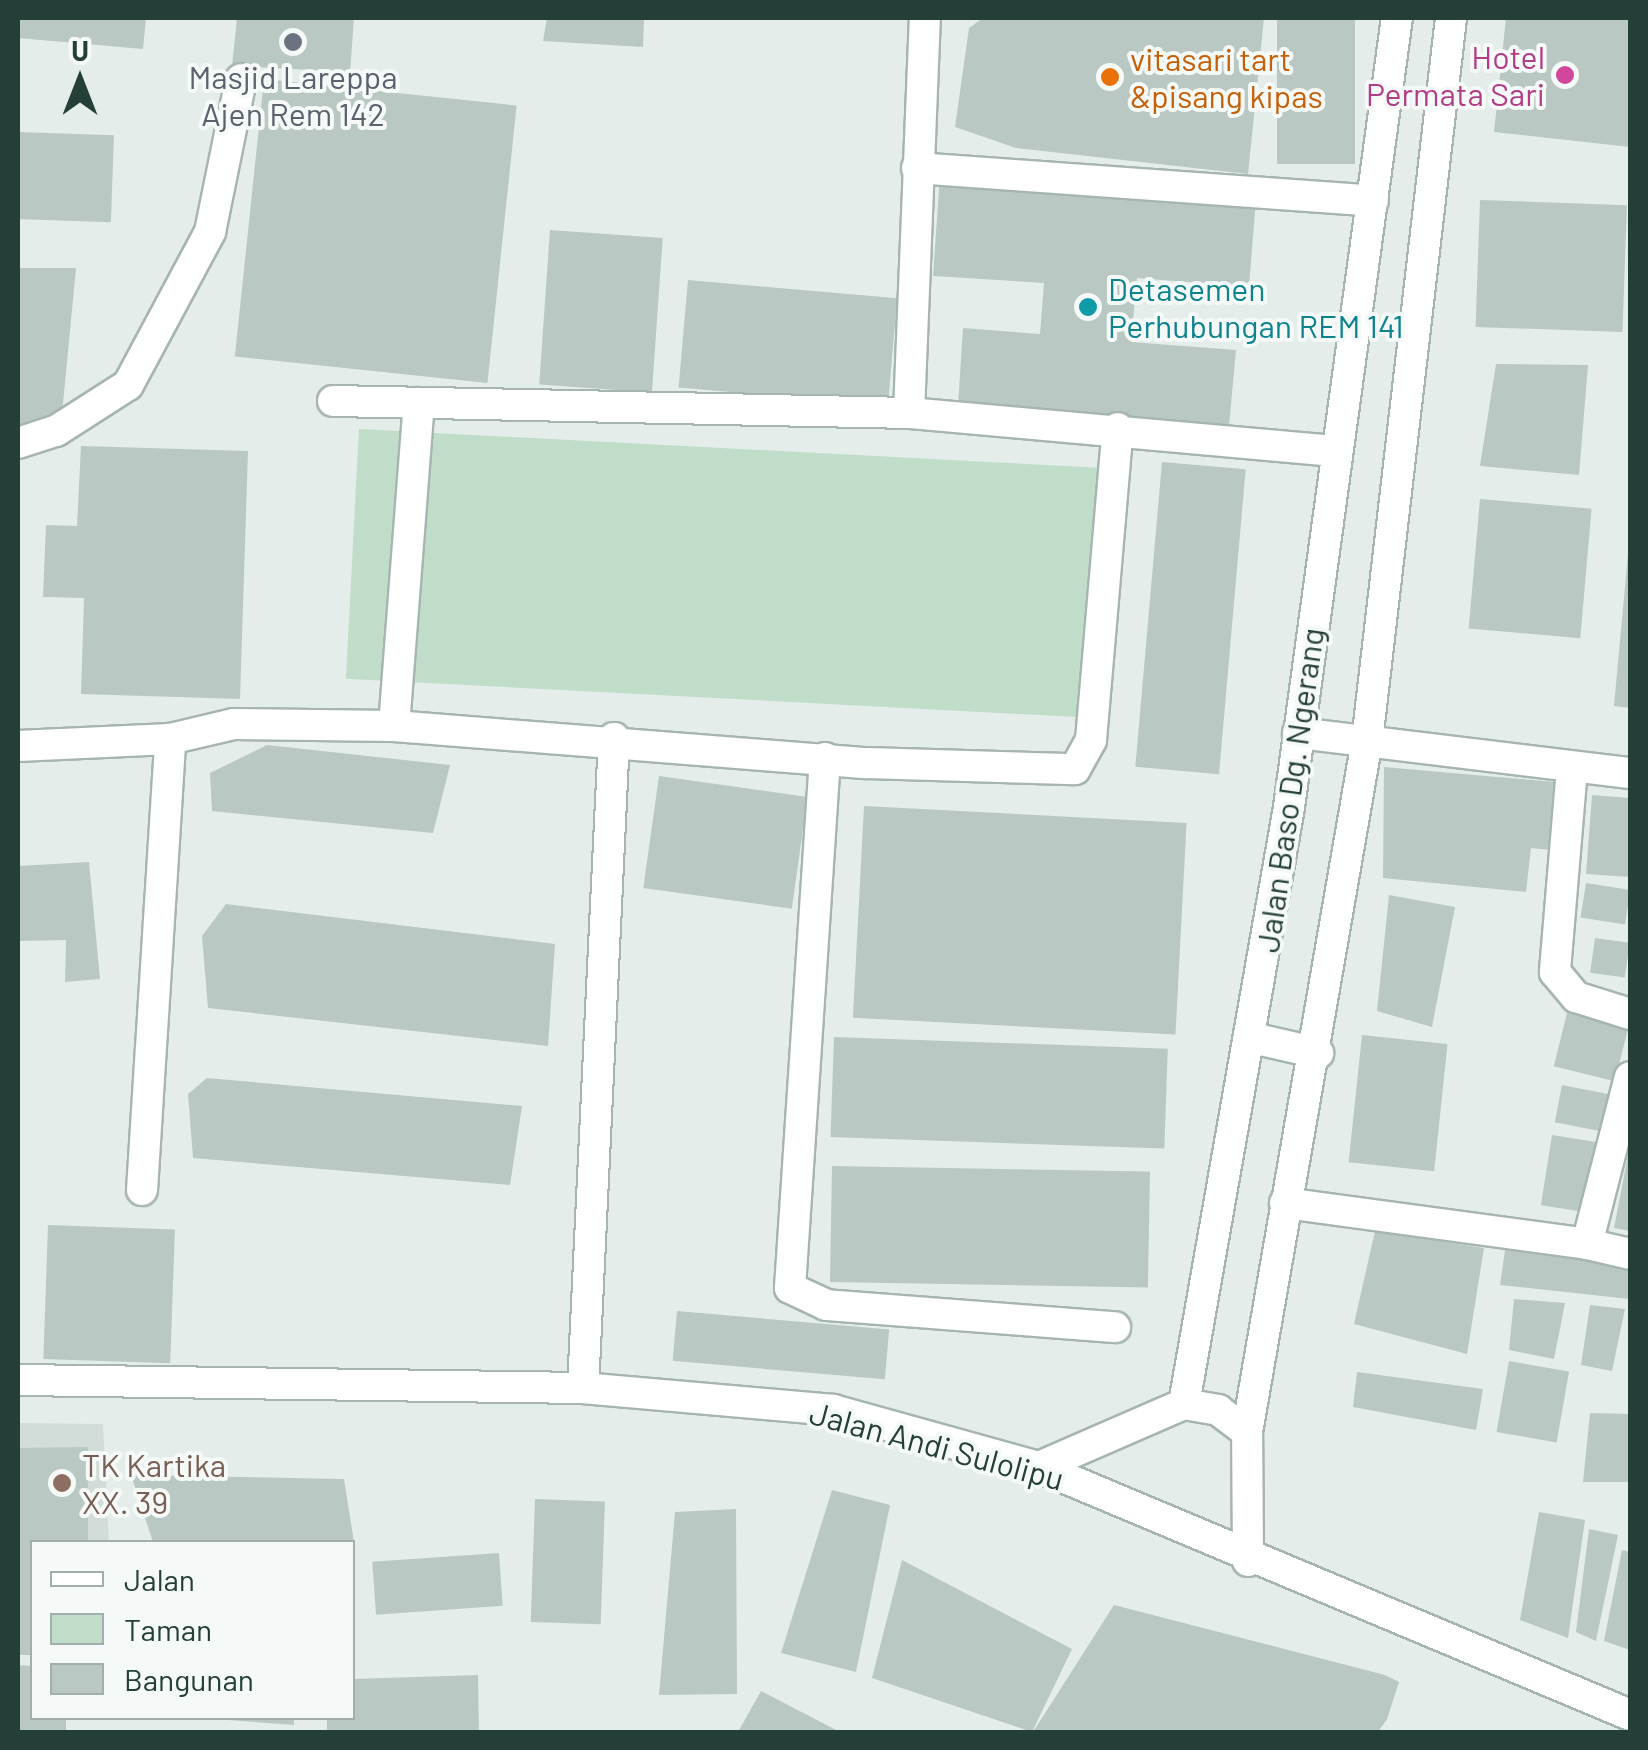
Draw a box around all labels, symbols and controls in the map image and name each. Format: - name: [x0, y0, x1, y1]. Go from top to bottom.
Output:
- north arrow: [30, 30, 130, 130]
- marker: Masjid Lareppa Ajen Rem 142: [282, 31, 304, 53]
- text: U: [71, 33, 89, 67]
- place label: Hotel Permata Sari: [1366, 38, 1545, 113]
- place label: vitasari tart &pisang kipas: [1130, 40, 1323, 115]
- place label: Masjid Lareppa Ajen Rem 142: [188, 58, 398, 133]
- marker: Hotel Permata Sari: [1554, 64, 1576, 86]
- marker: vitasari tart &pisang kipas: [1099, 66, 1121, 88]
- place label: Detasemen Perhubungan REM 141: [1108, 270, 1404, 345]
- marker: Detasemen Perhubungan REM 141: [1077, 296, 1099, 318]
- street label: Jalan Baso Dg. Ngerang: [1247, 625, 1331, 955]
- street label: Jalan Andi Sulolipu: [806, 1393, 1068, 1497]
- place label: TK Kartika XX. 39: [82, 1446, 226, 1521]
- marker: TK Kartika XX. 39: [51, 1472, 73, 1494]
- legend: [30, 1540, 355, 1720]
- text: Jalan: [124, 1561, 195, 1597]
- text: Taman: [124, 1611, 212, 1647]
- text: Bangunan: [124, 1661, 254, 1697]

